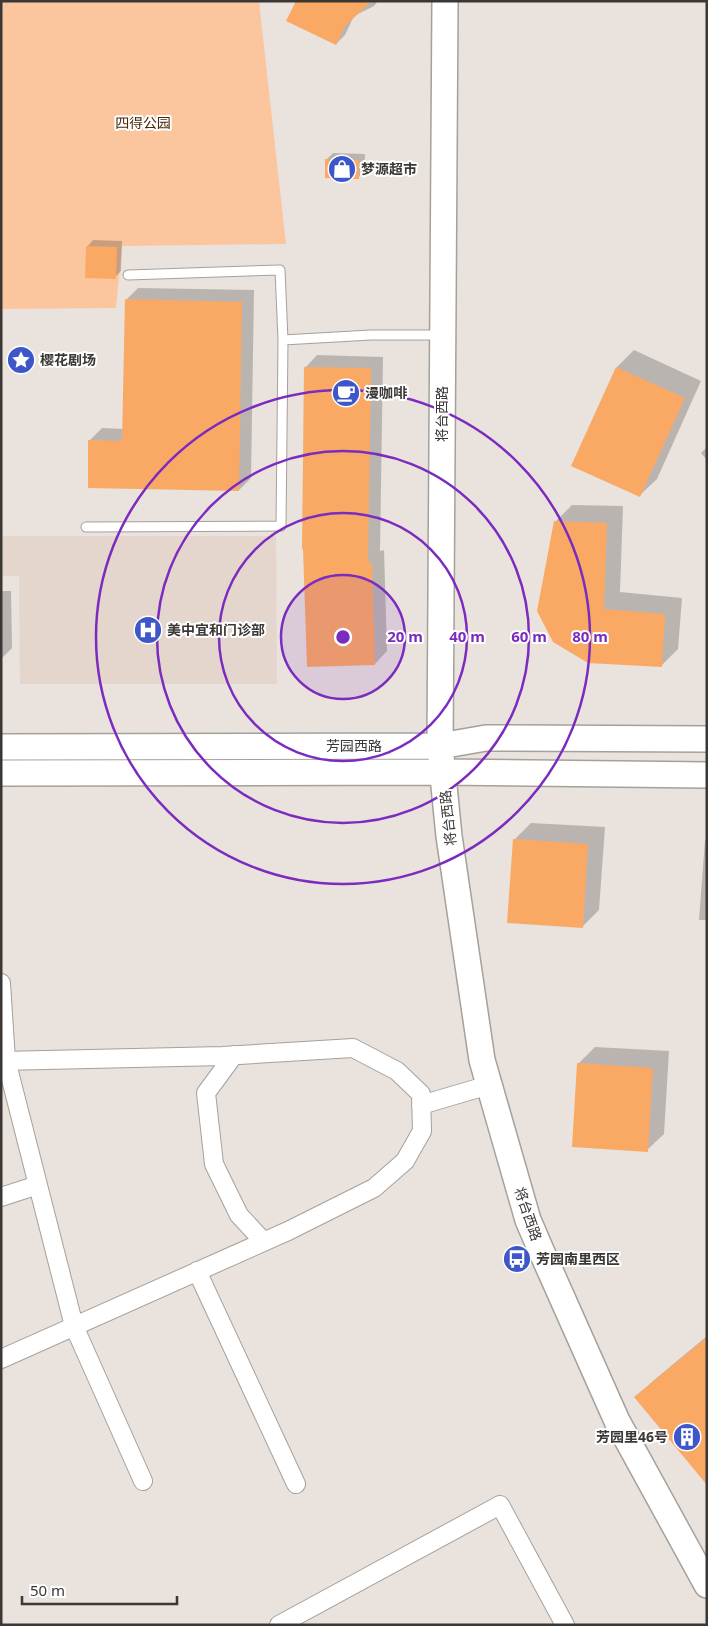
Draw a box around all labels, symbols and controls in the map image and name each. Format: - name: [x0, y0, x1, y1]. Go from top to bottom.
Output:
- park label: 四得公园: [115, 113, 171, 132]
- shop icon: 梦源超市: [327, 154, 357, 184]
- place label: 梦源超市: [361, 159, 417, 178]
- place icon: 樱花剧场: [6, 345, 36, 375]
- place label: 樱花剧场: [40, 350, 96, 369]
- cafe icon: 漫咖啡: [331, 378, 361, 408]
- place label: 漫咖啡: [365, 383, 408, 402]
- street label: 将台西路: [432, 386, 451, 442]
- hospital icon: 美中宜和门诊部: [133, 615, 163, 645]
- place label: 美中宜和门诊部: [167, 620, 265, 639]
- text: 20 m: [387, 626, 423, 646]
- text: 40 m: [449, 626, 485, 646]
- text: 60 m: [511, 626, 547, 646]
- text: 80 m: [572, 626, 608, 646]
- centre of rings: [334, 628, 352, 646]
- street label: 芳园西路: [326, 736, 382, 755]
- street label: 将台西路: [435, 789, 460, 847]
- street label: 将台西路: [510, 1184, 547, 1243]
- bus stop icon: 芳园南里西区: [502, 1244, 532, 1274]
- place label: 芳园南里西区: [536, 1249, 620, 1268]
- building icon: 芳园里46号: [672, 1422, 702, 1452]
- place label: 芳园里46号: [596, 1427, 668, 1446]
- scale bar: [22, 1574, 178, 1606]
- text: 50 m: [30, 1580, 65, 1600]

